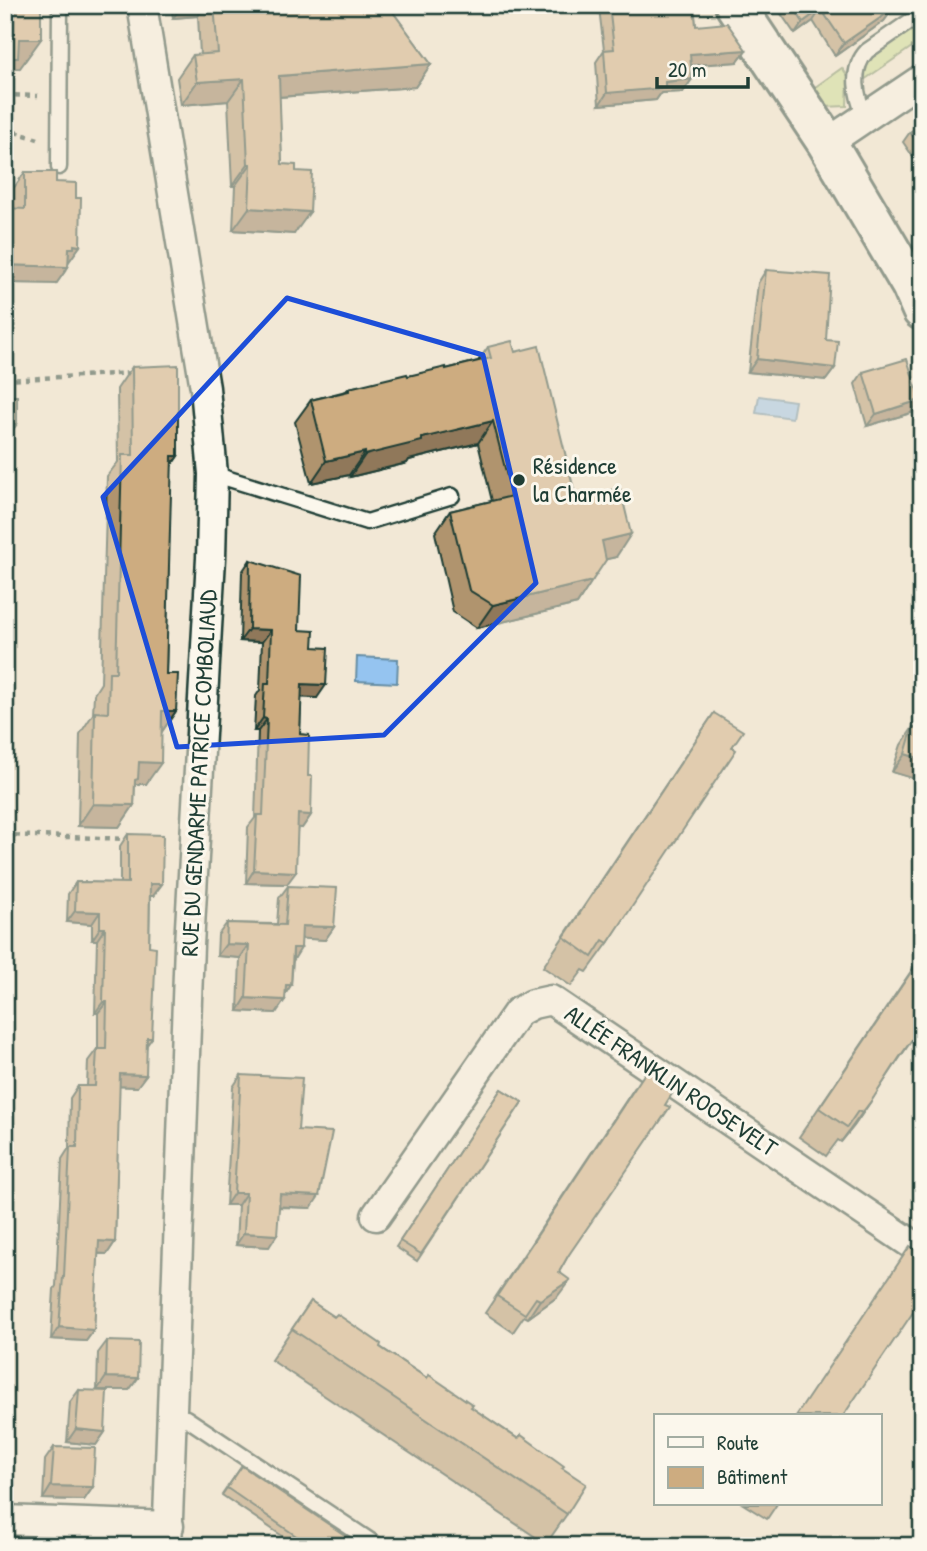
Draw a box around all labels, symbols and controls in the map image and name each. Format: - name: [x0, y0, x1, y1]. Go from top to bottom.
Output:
- scale bar: [657, 46, 748, 90]
- text: 20 m: [668, 55, 706, 84]
- place label: Résidence la Charmée: [533, 449, 632, 509]
- marker: Résidence la Charmée: [511, 472, 527, 488]
- street label: RUE DU GENDARME PATRICE COMBOLIAUD: [172, 588, 224, 957]
- street label: ALLÉE FRANKLIN ROOSEVELT: [559, 997, 785, 1164]
- legend: [654, 1414, 881, 1506]
- text: Route: [717, 1428, 759, 1457]
- text: Bâtiment: [717, 1462, 788, 1491]

